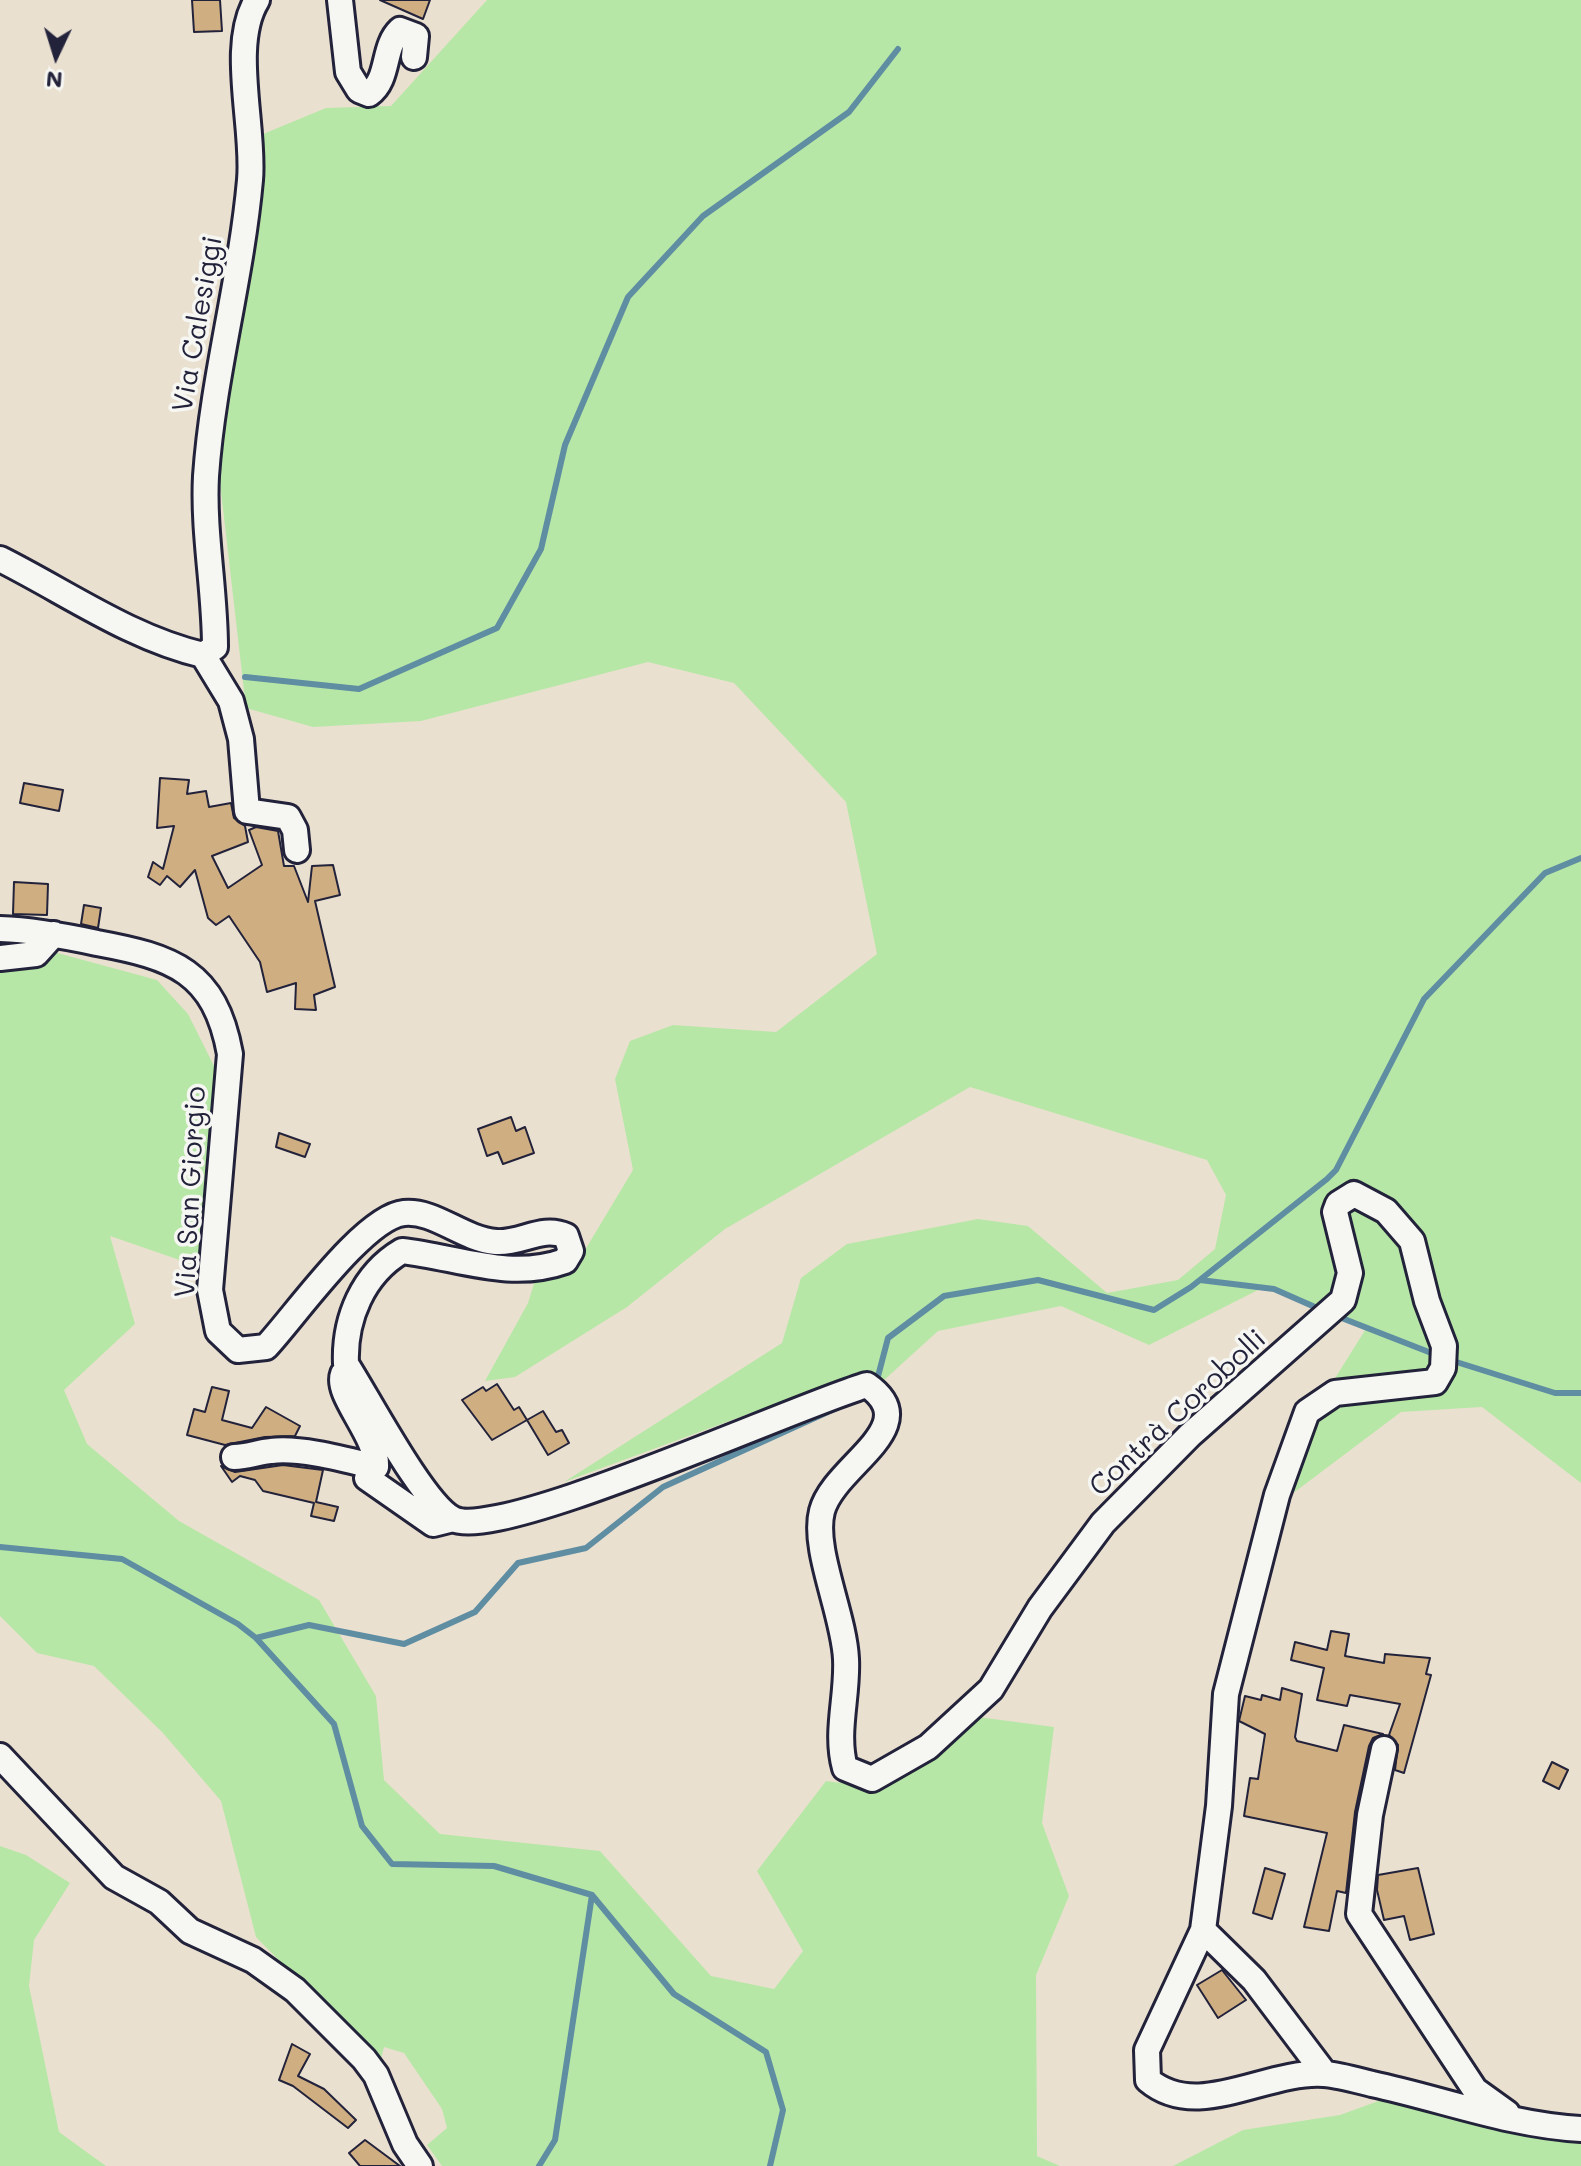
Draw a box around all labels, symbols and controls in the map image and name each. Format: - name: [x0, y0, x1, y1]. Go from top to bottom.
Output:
- north arrow: [16, 16, 96, 96]
- text: N: [45, 65, 64, 95]
- street label: Via Calesiggi: [166, 233, 230, 415]
- street label: Via San Giorgio: [169, 1085, 213, 1299]
- street label: Contrà Corobolli: [1083, 1323, 1273, 1503]

